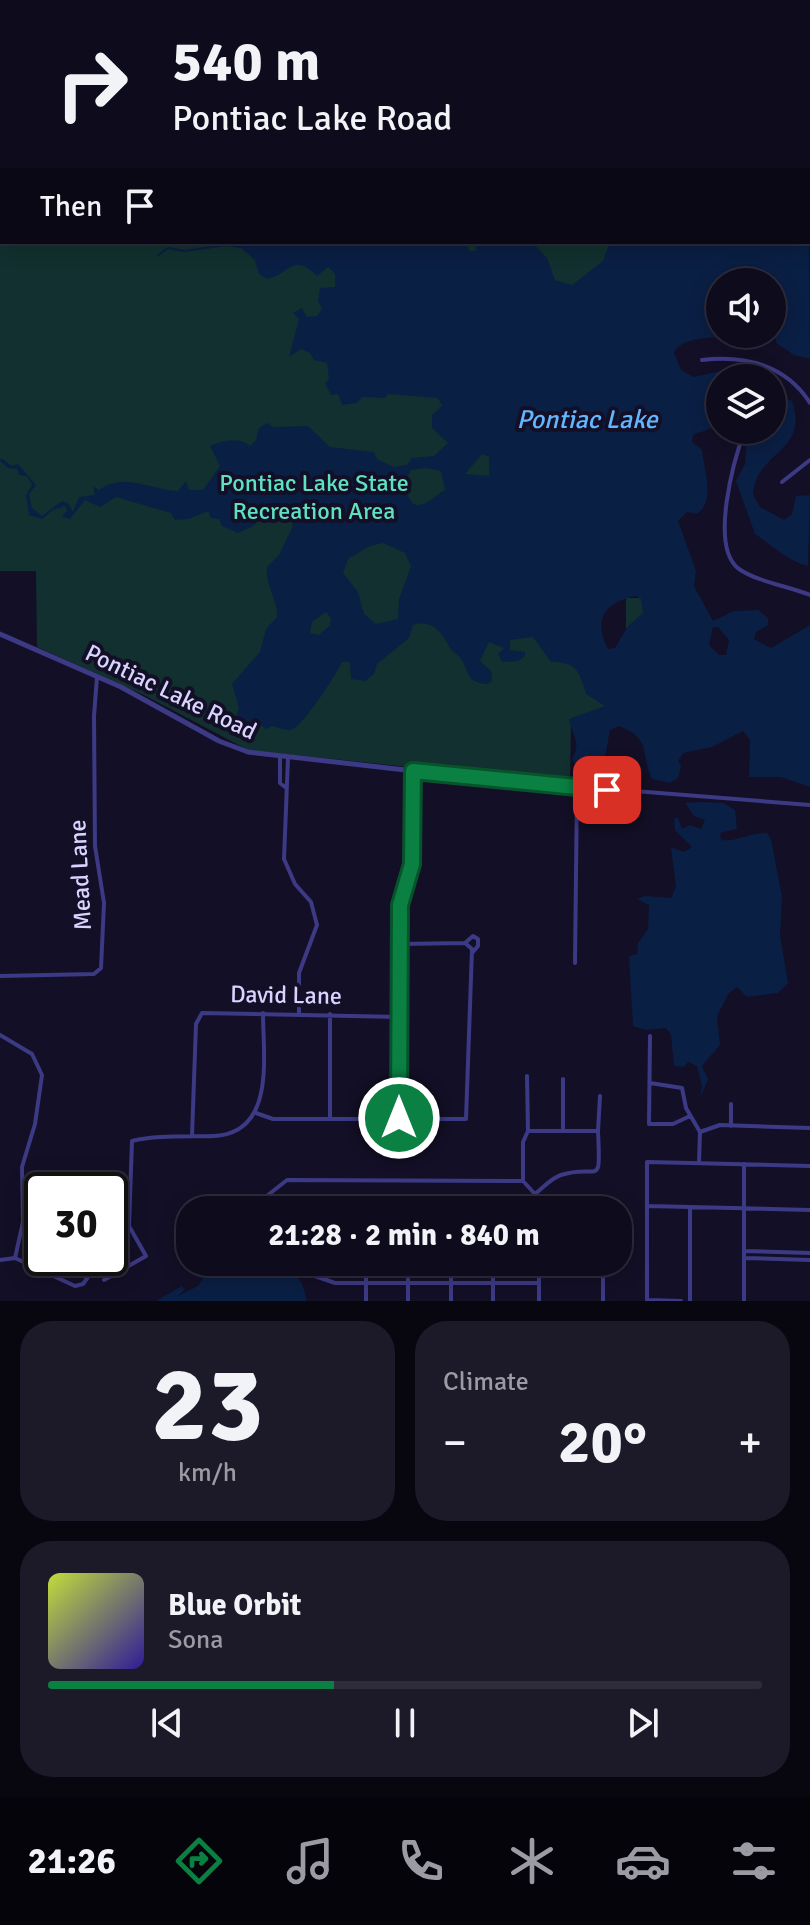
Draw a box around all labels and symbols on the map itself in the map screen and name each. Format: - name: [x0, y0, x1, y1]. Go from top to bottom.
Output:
- water label: Pontiac Lake: [516, 404, 660, 436]
- park label: Pontiac Lake State Recreation Area: [219, 468, 409, 526]
- street label: Pontiac Lake Road: [80, 638, 262, 746]
- pin: [573, 756, 641, 824]
- street label: Mead Lane: [62, 819, 98, 931]
- street label: David Lane: [230, 979, 342, 1011]
- position arrow: [357, 1076, 441, 1160]
- speed limit sign: 30: [24, 1172, 128, 1276]

